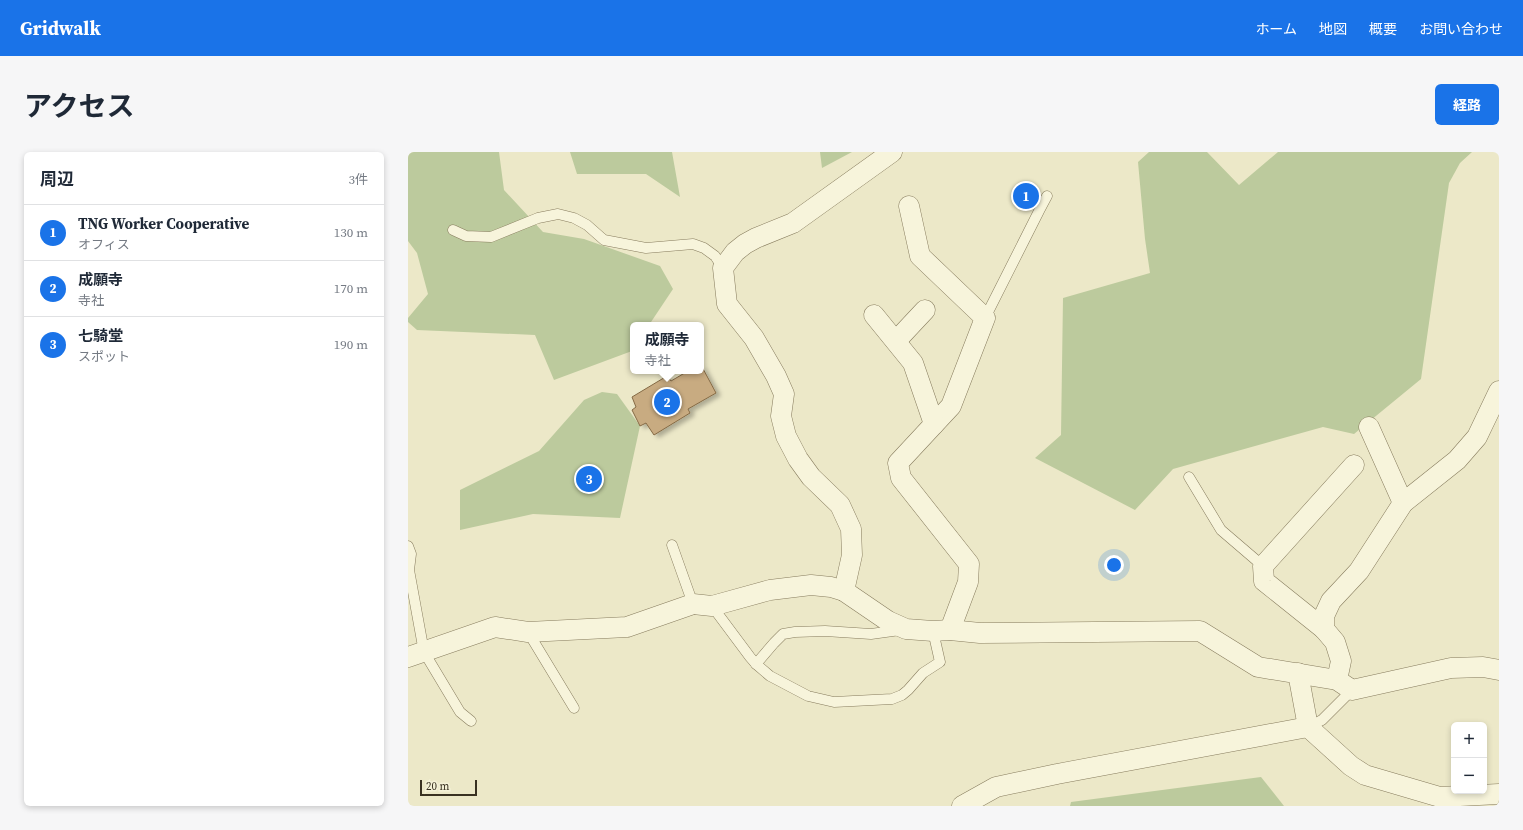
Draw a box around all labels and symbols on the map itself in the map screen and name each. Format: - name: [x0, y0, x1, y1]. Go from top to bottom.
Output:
- pin: 1: [1013, 181, 1039, 211]
- pin: 2: [654, 387, 680, 417]
- pin: 3: [576, 464, 602, 494]
- your location: [1104, 555, 1124, 575]
- scale bar: [420, 778, 477, 797]

